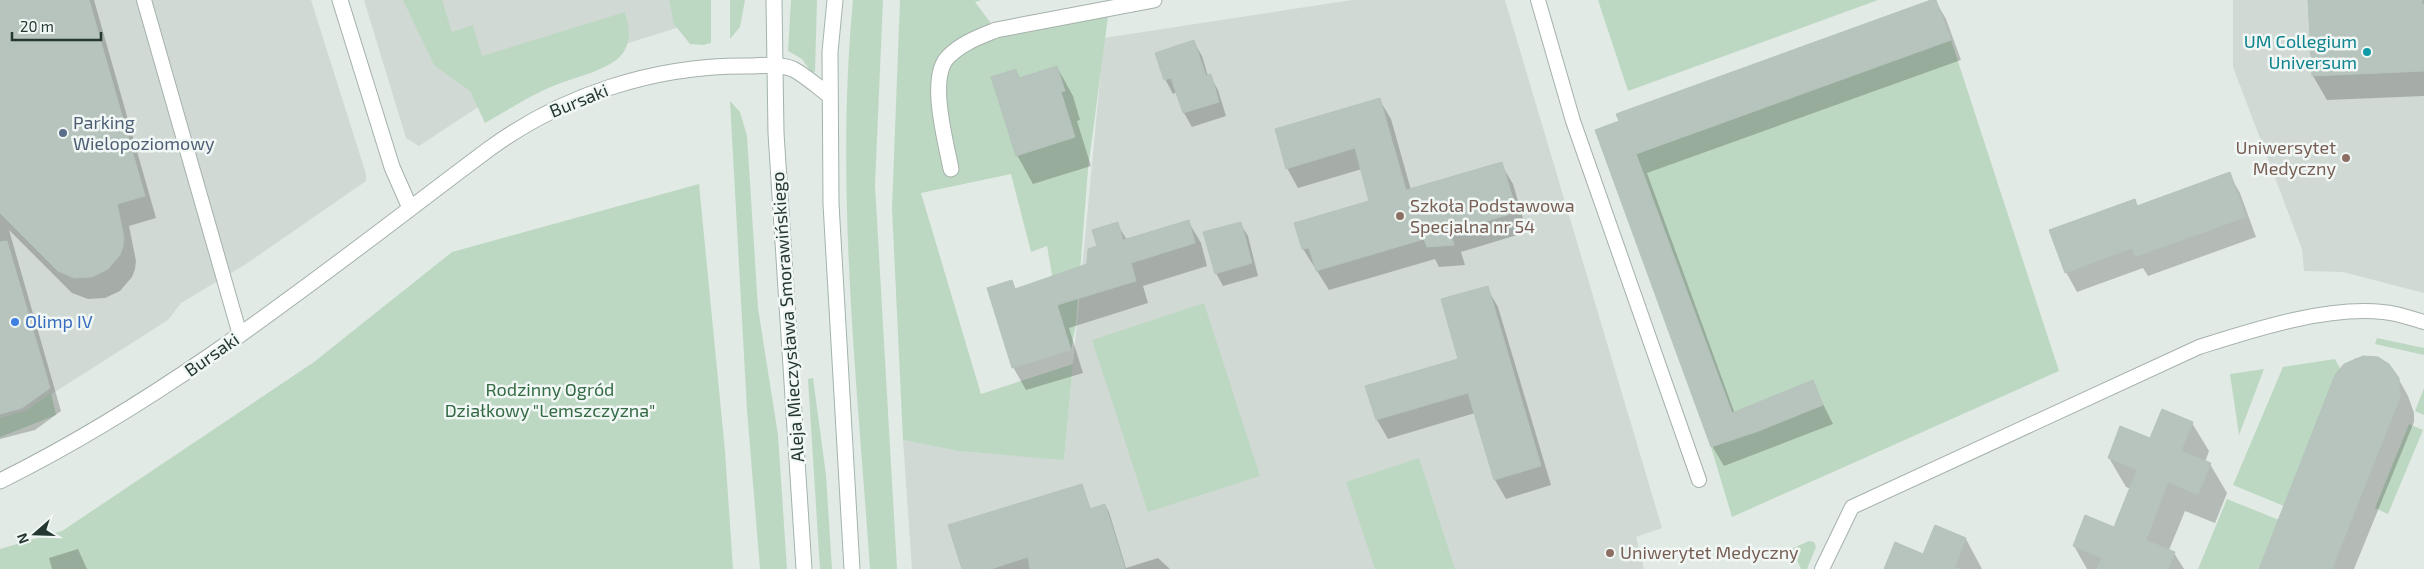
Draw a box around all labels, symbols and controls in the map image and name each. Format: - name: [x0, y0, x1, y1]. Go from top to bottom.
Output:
- scale bar: [12, 10, 101, 42]
- text: 20 m: [20, 17, 54, 35]
- place label: UM Collegium Universum: [2244, 30, 2357, 73]
- marker: UM Collegium Universum: [2361, 46, 2373, 58]
- street label: Bursaki: [546, 78, 611, 122]
- place label: Parking Wielopoziomowy: [73, 111, 215, 154]
- marker: Parking Wielopoziomowy: [57, 127, 69, 139]
- place label: Uniwersytet Medyczny: [2235, 136, 2336, 179]
- marker: Uniwersytet Medyczny: [2340, 152, 2352, 164]
- street label: Aleja Mieczysława Smorawińskiego: [766, 171, 808, 463]
- place label: Szkoła Podstawowa Specjalna nr 54: [1410, 194, 1575, 237]
- marker: Szkoła Podstawowa Specjalna nr 54: [1394, 210, 1406, 222]
- place label: Olimp IV: [25, 310, 93, 332]
- marker: Olimp IV: [9, 316, 21, 328]
- street label: Bursaki: [180, 328, 243, 381]
- park label: Rodzinny Ogród Działkowy "Lemszczyzna": [445, 378, 655, 421]
- north arrow: [10, 509, 60, 559]
- text: N: [13, 531, 32, 546]
- place label: Uniwerytet Medyczny: [1620, 541, 1799, 563]
- marker: Uniwerytet Medyczny: [1604, 547, 1616, 559]

